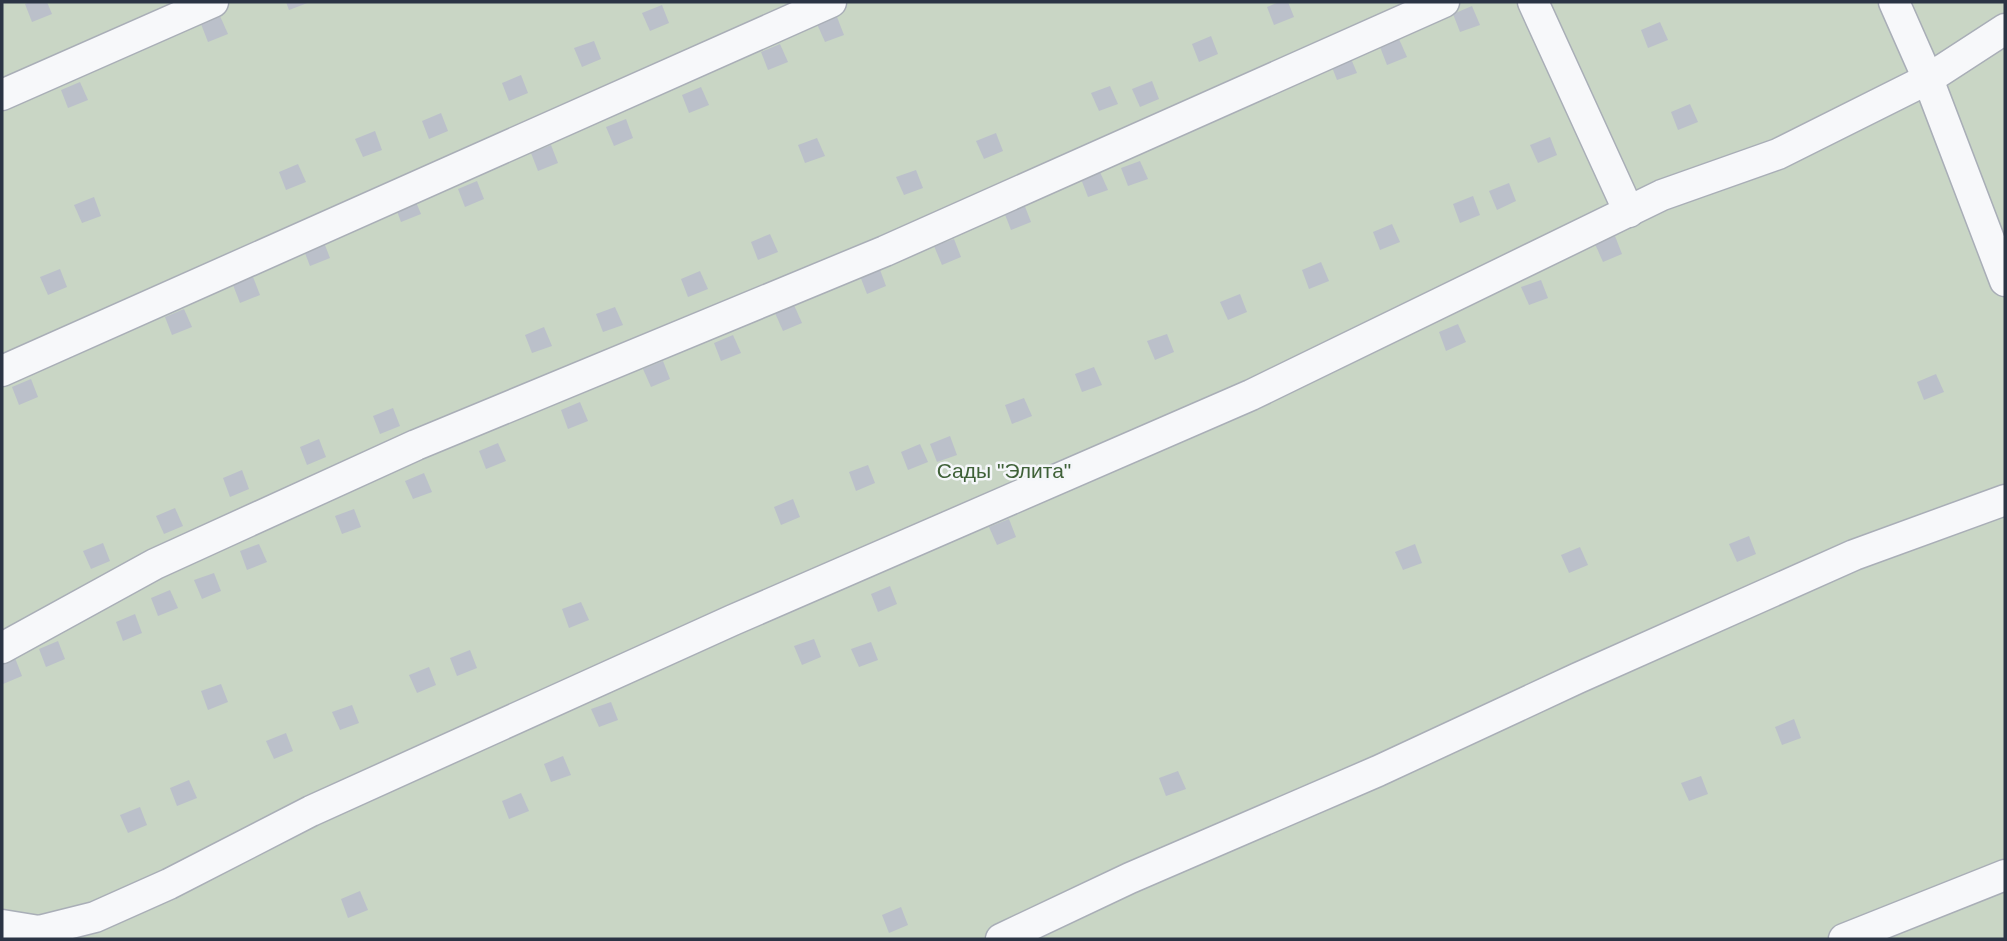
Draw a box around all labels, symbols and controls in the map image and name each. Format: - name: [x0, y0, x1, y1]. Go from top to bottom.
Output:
- park label: Сады "Элита": [937, 459, 1071, 482]

